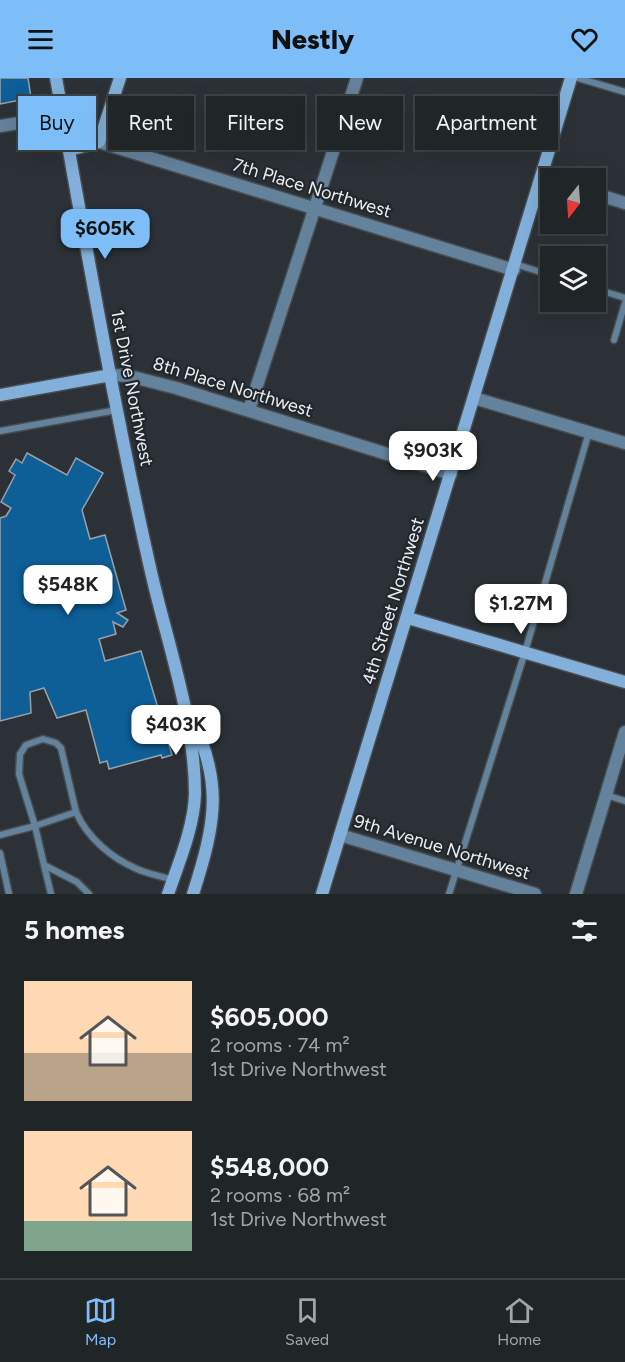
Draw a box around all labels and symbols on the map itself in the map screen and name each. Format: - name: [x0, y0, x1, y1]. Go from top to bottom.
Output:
- street label: 7th Place Northwest: [230, 153, 394, 223]
- north arrow: [540, 168, 606, 234]
- pin: $605K: [63, 209, 147, 260]
- street label: 1st Drive Northwest: [106, 308, 158, 468]
- street label: 8th Place Northwest: [150, 352, 316, 422]
- pin: $903K: [391, 431, 475, 482]
- street label: 4th Street Northwest: [357, 515, 429, 687]
- pin: $548K: [26, 565, 110, 616]
- pin: $1.27M: [472, 584, 570, 635]
- pin: $403K: [134, 705, 218, 756]
- street label: 9th Avenue Northwest: [351, 810, 533, 884]

